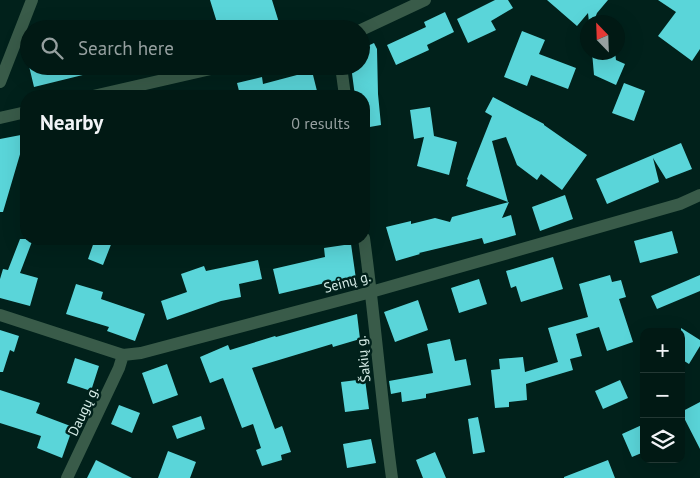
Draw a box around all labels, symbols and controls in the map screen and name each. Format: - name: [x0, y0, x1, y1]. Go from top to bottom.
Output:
- north arrow: [580, 15, 625, 60]
- search box: [20, 20, 370, 75]
- icon: search: [38, 34, 66, 62]
- text: Search here: [78, 36, 174, 60]
- text: Nearby: [40, 109, 103, 136]
- text: 0 results: [291, 113, 350, 133]
- street label: Seinų g.: [322, 267, 372, 297]
- map controls: [640, 328, 685, 463]
- button: +: [640, 328, 685, 373]
- street label: Šakių g.: [352, 335, 374, 383]
- button: −: [640, 373, 685, 418]
- street label: Daugų g.: [64, 383, 102, 439]
- button: layers: [640, 418, 685, 463]

